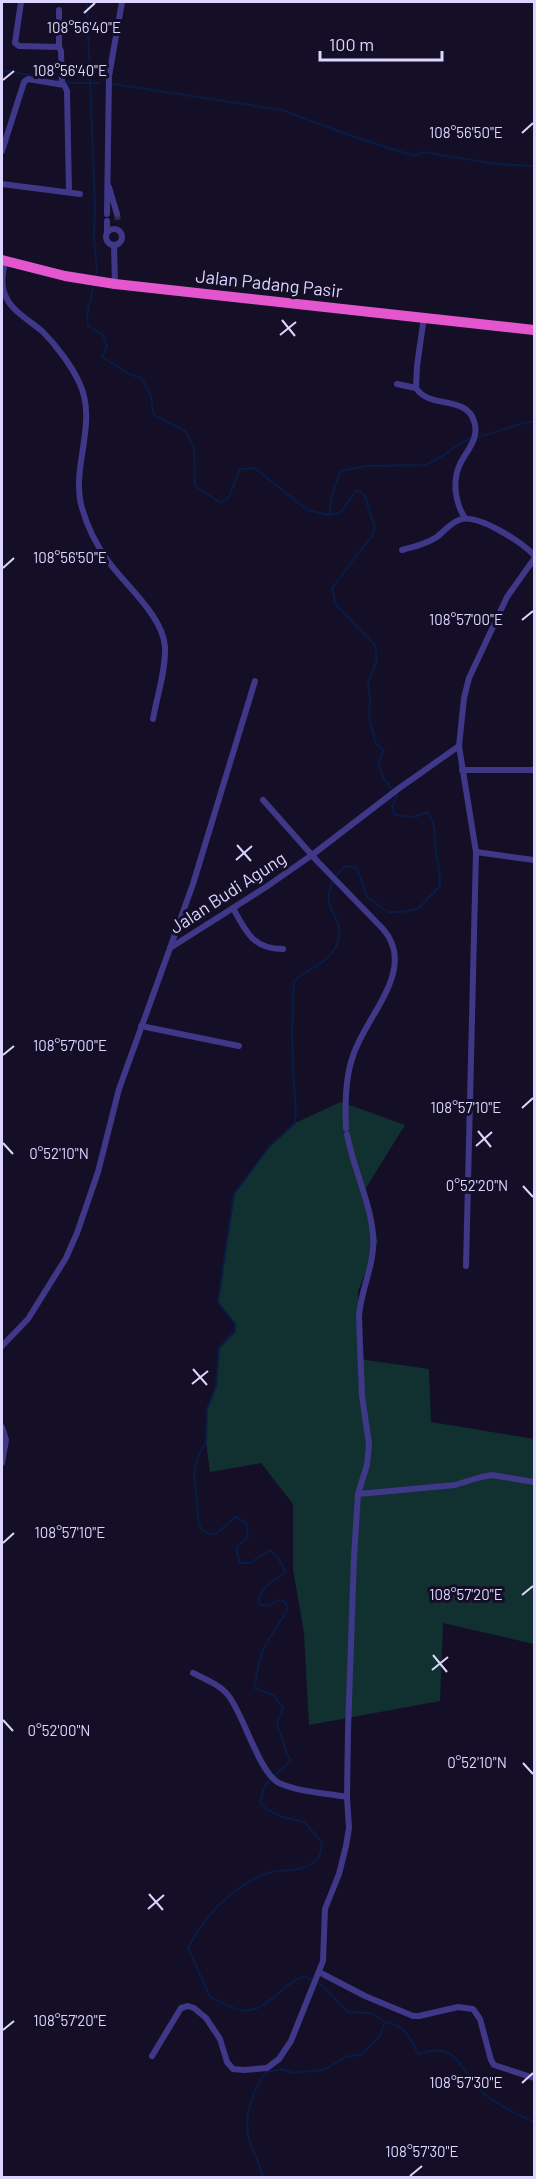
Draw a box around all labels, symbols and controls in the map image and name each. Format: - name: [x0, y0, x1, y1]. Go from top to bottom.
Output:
- text: 108°56'40"E: [47, 18, 121, 36]
- scale bar: [320, 24, 442, 62]
- text: 100 m: [329, 33, 374, 55]
- text: 108°56'40"E: [33, 61, 107, 79]
- text: 108°56'50"E: [429, 123, 503, 141]
- street label: Jalan Padang Pasir: [195, 264, 344, 302]
- text: 108°56'50"E: [33, 548, 107, 566]
- text: 108°57'00"E: [429, 610, 503, 628]
- street label: Jalan Budi Agung: [165, 846, 290, 938]
- text: 108°57'00"E: [33, 1036, 107, 1054]
- text: 108°57'10"E: [431, 1098, 501, 1116]
- text: 0°52'10"N: [29, 1144, 89, 1162]
- text: 0°52'20"N: [446, 1176, 508, 1194]
- text: 108°57'10"E: [35, 1523, 105, 1541]
- text: 108°57'20"E: [429, 1585, 503, 1603]
- text: 0°52'00"N: [28, 1721, 90, 1739]
- text: 0°52'10"N: [447, 1753, 507, 1771]
- text: 108°57'20"E: [33, 2011, 107, 2029]
- text: 108°57'30"E: [429, 2073, 503, 2091]
- text: 108°57'30"E: [385, 2142, 459, 2160]

